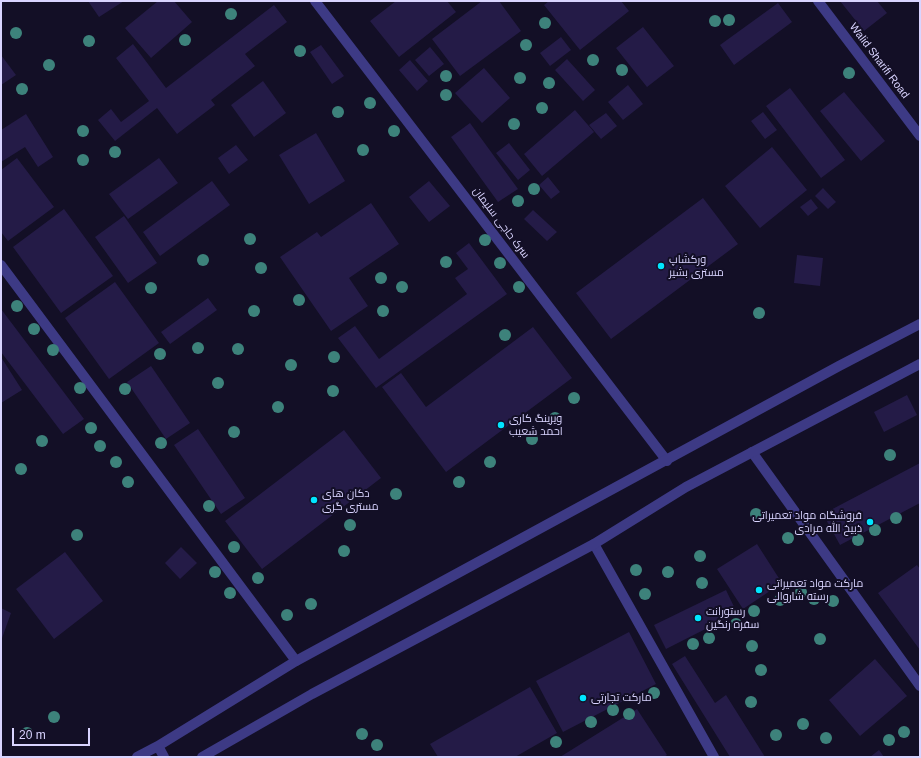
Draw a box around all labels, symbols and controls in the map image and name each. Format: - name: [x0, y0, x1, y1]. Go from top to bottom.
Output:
- street label: Walid Sharifi Road: [846, 21, 912, 101]
- street label: سرک حاجی سلیمان: [470, 185, 532, 261]
- place label: ورکشاپ مستری بشیر: [669, 253, 724, 279]
- marker: ورکشاپ مستری بشیر: [656, 261, 666, 271]
- place label: ویرینگ کاری احمد شعیب: [509, 412, 563, 438]
- marker: ویرینگ کاری احمد شعیب: [496, 420, 506, 430]
- place label: دکان های مستری گری: [322, 487, 379, 513]
- marker: دکان های مستری گری: [309, 495, 319, 505]
- place label: فروشگاه مواد تعمیراتی ذبیخ الله مرادی: [752, 509, 862, 535]
- marker: فروشگاه مواد تعمیراتی ذبیخ الله مرادی: [865, 517, 875, 527]
- place label: مارکت مواد تعمیراتی رسته شاروالی: [767, 577, 863, 603]
- marker: مارکت مواد تعمیراتی رسته شاروالی: [754, 585, 764, 595]
- place label: رستورانت سفره رنگین: [706, 605, 759, 631]
- marker: رستورانت سفره رنگین: [693, 613, 703, 623]
- place label: مارکت تجارتی: [591, 691, 651, 705]
- marker: مارکت تجارتی: [578, 693, 588, 703]
- scale bar: [14, 720, 92, 746]
- text: 20 m: [19, 728, 46, 742]

